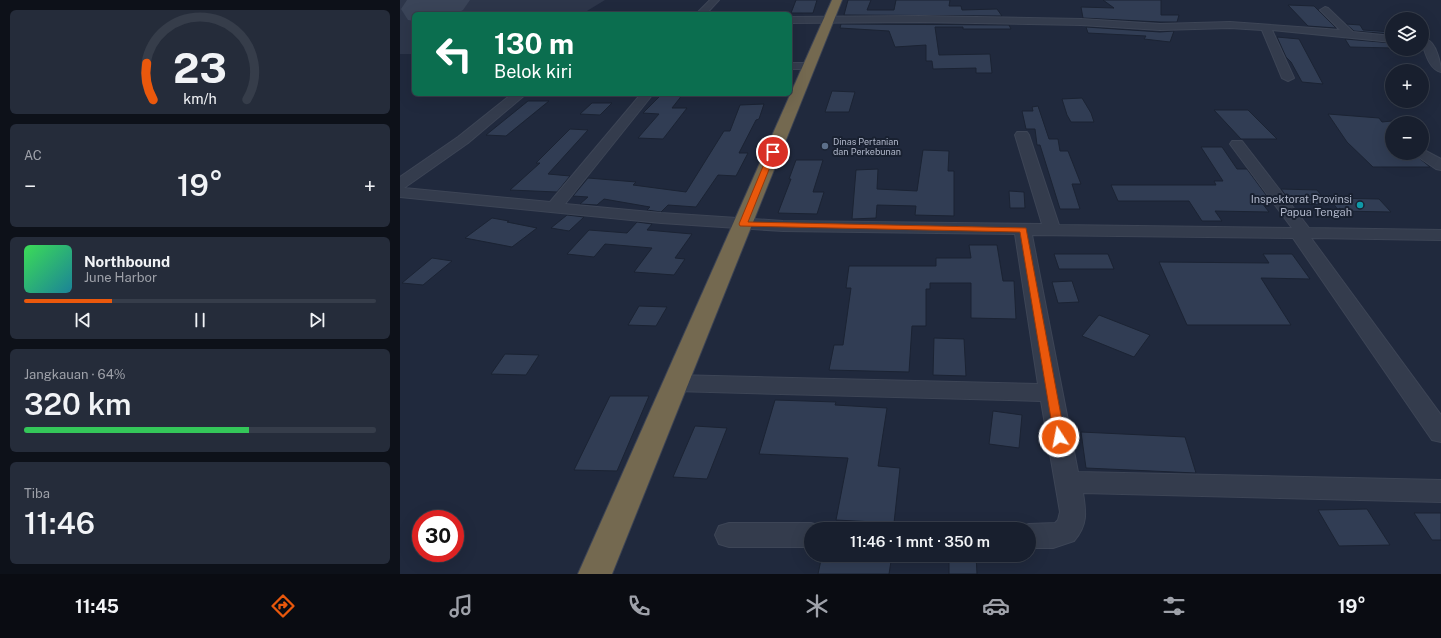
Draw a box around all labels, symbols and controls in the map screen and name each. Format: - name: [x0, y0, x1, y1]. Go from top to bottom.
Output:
- map controls: [1385, 12, 1429, 160]
- button: layers: [1385, 12, 1429, 56]
- text: 130 m: [494, 27, 574, 60]
- icon: left: [428, 28, 480, 80]
- text: 23: [173, 43, 227, 92]
- text: Belok kiri: [494, 61, 572, 82]
- button: +: [1385, 64, 1429, 108]
- text: km/h: [183, 90, 217, 107]
- button: −: [1385, 116, 1429, 160]
- pin: [756, 135, 790, 169]
- place label: Dinas Pertanian dan Perkebunan: [833, 136, 901, 157]
- icon: arrive: [762, 141, 784, 163]
- marker: Dinas Pertanian dan Perkebunan: [820, 141, 830, 151]
- text: AC: [24, 148, 42, 163]
- text: 19°: [177, 167, 223, 203]
- text: −: [24, 173, 36, 199]
- text: +: [364, 173, 376, 199]
- place label: Inspektorat Provinsi Papua Tengah: [1251, 193, 1352, 218]
- marker: Inspektorat Provinsi Papua Tengah: [1355, 200, 1365, 210]
- text: Northbound: [84, 253, 170, 270]
- text: June Harbor: [84, 270, 157, 285]
- icon: previous: [72, 309, 94, 331]
- icon: pause: [189, 309, 211, 331]
- icon: next: [306, 309, 328, 331]
- text: Jangkauan · 64%: [24, 367, 126, 382]
- text: 320 km: [24, 386, 131, 422]
- position arrow: [1038, 416, 1080, 458]
- text: Tiba: [24, 486, 50, 501]
- text: 11:46: [24, 505, 95, 541]
- speed limit sign: 30: [412, 510, 464, 562]
- text: 11:46 · 1 mnt · 350 m: [850, 533, 990, 550]
- icon: directions: [269, 592, 297, 620]
- icon: music: [447, 592, 475, 620]
- icon: phone: [625, 592, 653, 620]
- icon: climate: [803, 592, 831, 620]
- icon: car: [982, 592, 1010, 620]
- icon: filters: [1160, 592, 1188, 620]
- text: 11:45: [75, 596, 119, 617]
- text: 19°: [1338, 596, 1366, 617]

